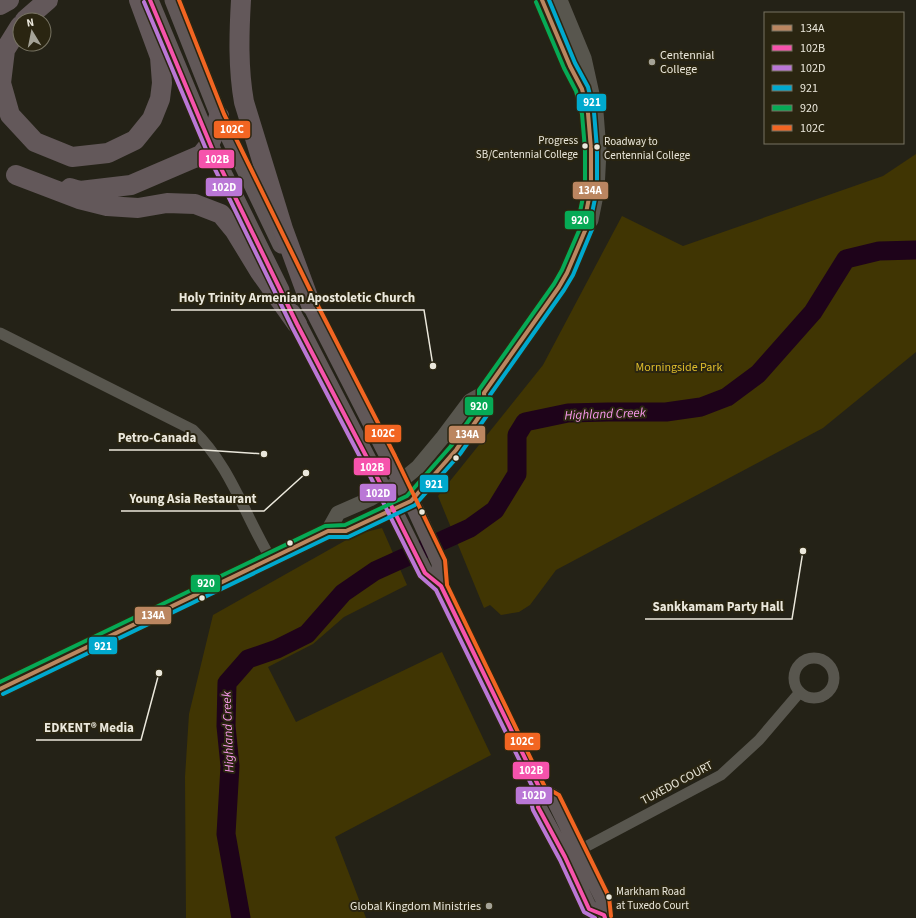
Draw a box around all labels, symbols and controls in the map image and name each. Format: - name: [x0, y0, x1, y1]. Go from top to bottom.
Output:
- north arrow: [12, 12, 52, 52]
- legend: [764, 12, 904, 144]
- text: N: [25, 15, 35, 31]
- text: 134A: [800, 20, 825, 37]
- text: 102B: [800, 40, 825, 57]
- place label: Centennial College: [660, 47, 714, 78]
- marker: Centennial College: [647, 57, 657, 67]
- text: 102D: [800, 60, 825, 77]
- text: 921: [800, 80, 818, 97]
- line badge: 921: [576, 93, 607, 112]
- text: 921: [583, 95, 601, 110]
- text: 920: [800, 100, 818, 117]
- line badge: 102C: [213, 120, 251, 139]
- text: 102C: [800, 120, 825, 137]
- text: 102C: [220, 122, 245, 137]
- place label: Progress SB/Centennial College: [476, 133, 579, 162]
- place label: Roadway to Centennial College: [604, 134, 691, 163]
- marker: Progress SB/Centennial College: [580, 141, 590, 151]
- marker: Roadway to Centennial College: [592, 142, 602, 152]
- line badge: 102B: [198, 149, 235, 169]
- text: 102B: [205, 152, 229, 167]
- line badge: 102D: [205, 177, 243, 197]
- text: 102D: [212, 180, 236, 195]
- line badge: 134A: [572, 181, 609, 200]
- text: 134A: [578, 183, 603, 198]
- line badge: 920: [564, 210, 595, 230]
- text: 920: [571, 213, 589, 228]
- callout: Holy Trinity Armenian Apostoletic Church: [171, 285, 424, 310]
- text: Holy Trinity Armenian Apostoletic Church: [179, 289, 415, 307]
- park label: Morningside Park: [636, 359, 723, 376]
- line badge: 920: [464, 396, 494, 416]
- text: 920: [470, 399, 488, 414]
- water label: Highland Creek: [564, 404, 647, 424]
- line badge: 102C: [364, 424, 402, 443]
- callout: Petro-Canada: [109, 425, 204, 450]
- line badge: 134A: [448, 425, 486, 444]
- text: 102C: [371, 426, 396, 441]
- text: 134A: [455, 427, 480, 442]
- text: Petro-Canada: [118, 429, 196, 447]
- unlabelled marker: [451, 453, 461, 463]
- line badge: 102B: [353, 457, 391, 476]
- text: 102B: [360, 460, 384, 475]
- line badge: 921: [419, 474, 449, 493]
- text: 921: [425, 477, 443, 492]
- line badge: 102D: [359, 483, 397, 502]
- callout: Young Asia Restaurant: [121, 486, 264, 511]
- text: 102D: [366, 486, 390, 501]
- text: Young Asia Restaurant: [128, 490, 257, 508]
- unlabelled marker: [417, 507, 427, 517]
- unlabelled marker: [285, 538, 295, 548]
- line badge: 920: [190, 574, 221, 593]
- text: 920: [197, 576, 215, 591]
- unlabelled marker: [197, 593, 207, 603]
- callout: Sankkamam Party Hall: [645, 594, 792, 619]
- text: Sankkamam Party Hall: [653, 598, 784, 616]
- line badge: 134A: [134, 606, 172, 625]
- text: 134A: [141, 608, 166, 623]
- line badge: 921: [88, 636, 118, 655]
- text: 921: [94, 639, 112, 654]
- water label: Highland Creek: [218, 690, 238, 773]
- callout: EDKENT® Media: [36, 715, 141, 740]
- text: EDKENT® Media: [44, 719, 134, 737]
- line badge: 102C: [504, 732, 541, 751]
- text: 102C: [510, 734, 535, 749]
- street label: TUXEDO COURT: [638, 757, 717, 809]
- line badge: 102B: [512, 761, 550, 780]
- text: 102B: [519, 763, 543, 778]
- line badge: 102D: [515, 786, 553, 805]
- text: 102D: [522, 788, 546, 803]
- place label: Markham Road at Tuxedo Court: [616, 884, 689, 913]
- marker: Markham Road at Tuxedo Court: [604, 892, 614, 902]
- place label: Global Kingdom Ministries: [350, 898, 481, 915]
- marker: Global Kingdom Ministries: [484, 901, 494, 911]

